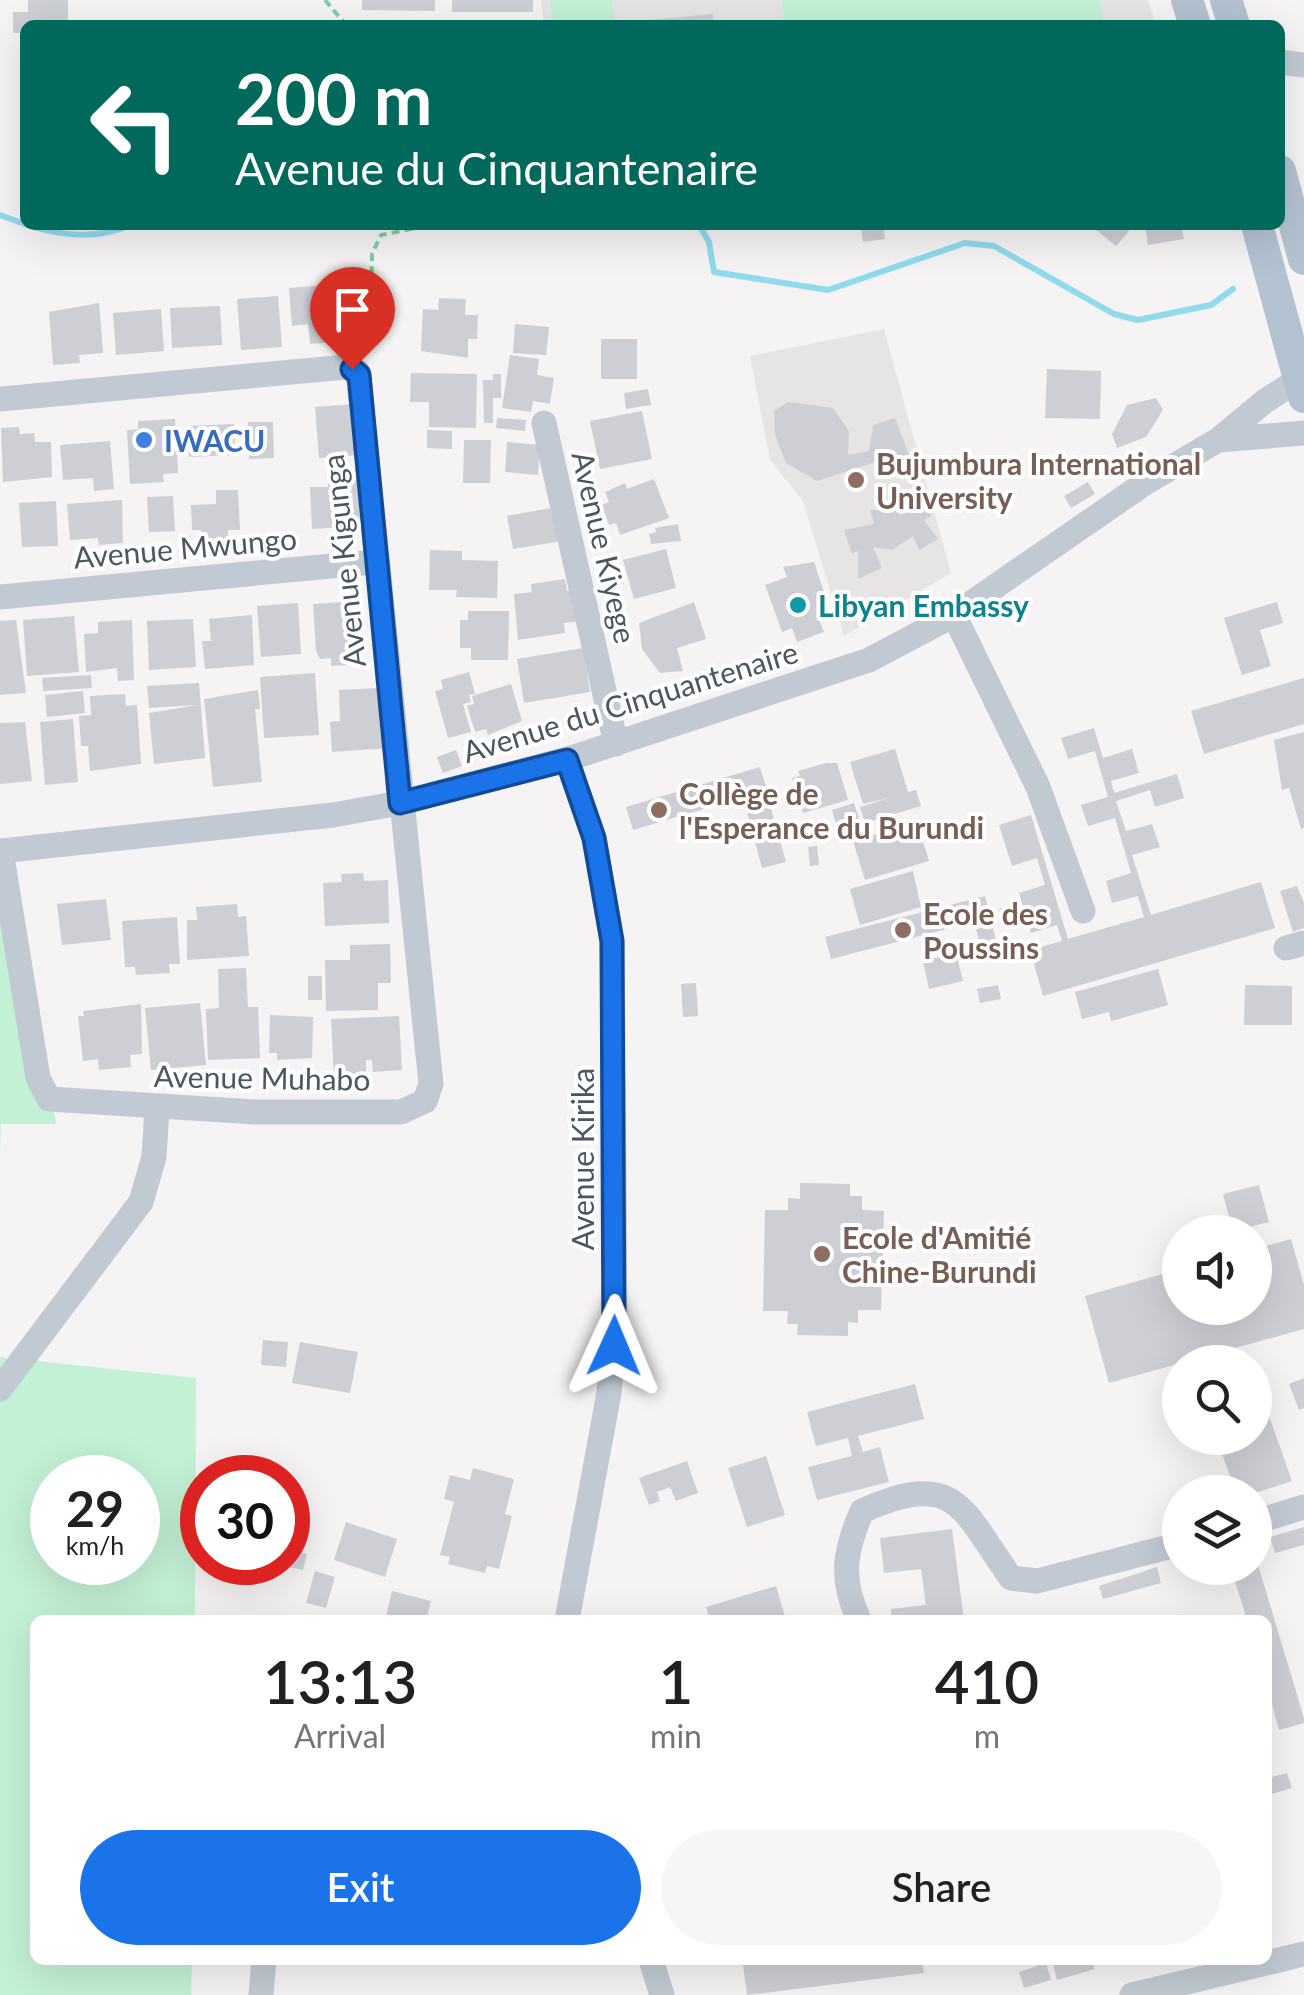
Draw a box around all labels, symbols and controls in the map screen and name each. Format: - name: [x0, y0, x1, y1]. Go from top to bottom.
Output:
- text: 200 m: [235, 56, 432, 140]
- icon: left: [70, 60, 200, 190]
- text: Avenue du Cinquantenaire: [235, 141, 758, 195]
- pin: [310, 267, 395, 370]
- icon: arrive: [325, 282, 380, 337]
- place label: IWACU: [164, 422, 265, 458]
- marker: IWACU: [133, 429, 155, 451]
- place label: Bujumbura International University: [876, 445, 1201, 515]
- street label: Avenue Kiyege: [565, 447, 645, 647]
- street label: Avenue Kigunga: [314, 453, 372, 669]
- marker: Bujumbura International University: [845, 469, 867, 491]
- street label: Avenue Mwungo: [72, 519, 298, 575]
- place label: Libyan Embassy: [818, 587, 1029, 623]
- marker: Libyan Embassy: [787, 594, 809, 616]
- street label: Avenue du Cinquantenaire: [458, 633, 802, 769]
- place label: Collège de l'Esperance du Burundi: [679, 775, 984, 845]
- marker: Collège de l'Esperance du Burundi: [648, 799, 670, 821]
- place label: Ecole des Poussins: [923, 895, 1048, 965]
- marker: Ecole des Poussins: [892, 919, 914, 941]
- street label: Avenue Muhabo: [153, 1057, 371, 1097]
- street label: Avenue Kirika: [564, 1068, 600, 1250]
- map controls: [1162, 1215, 1272, 1585]
- button: sound: [1162, 1215, 1272, 1325]
- place label: Ecole d'Amitié Chine-Burundi: [842, 1219, 1037, 1289]
- marker: Ecole d'Amitié Chine-Burundi: [811, 1243, 833, 1265]
- position arrow: [562, 1294, 666, 1398]
- button: search: [1162, 1345, 1272, 1455]
- speed limit sign: 30: [180, 1455, 310, 1585]
- button: layers: [1162, 1475, 1272, 1585]
- text: 29: [66, 1478, 124, 1538]
- text: km/h: [66, 1530, 124, 1560]
- text: 13:13: [263, 1645, 417, 1717]
- text: 1: [659, 1645, 693, 1717]
- text: 410: [935, 1645, 1039, 1717]
- text: Arrival: [294, 1716, 386, 1755]
- text: min: [650, 1716, 702, 1755]
- text: m: [974, 1716, 1000, 1755]
- button: Exit: [80, 1830, 641, 1945]
- button: Share: [661, 1830, 1222, 1945]

